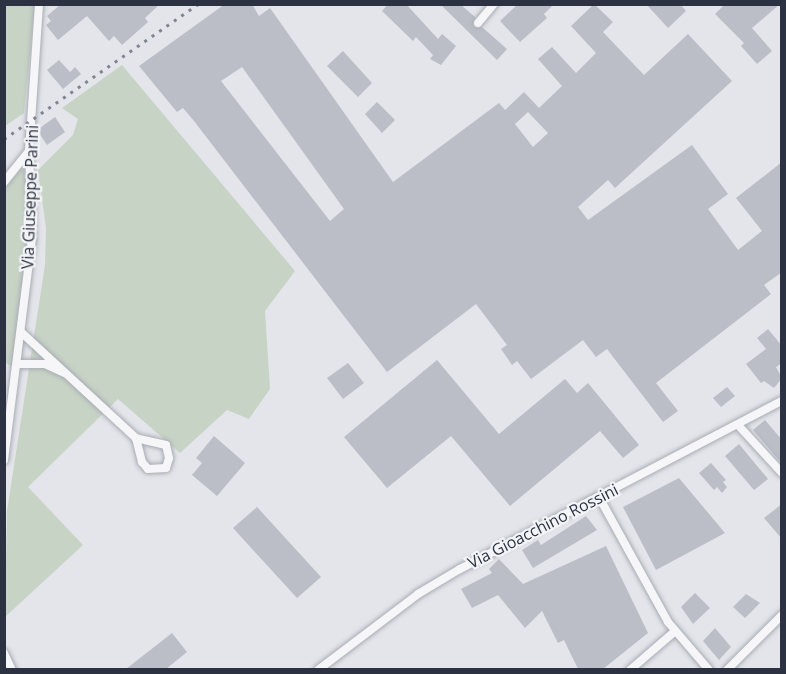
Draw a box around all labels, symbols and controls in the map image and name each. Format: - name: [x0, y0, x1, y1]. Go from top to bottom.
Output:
- street label: Via Giuseppe Parini: [18, 125, 42, 269]
- street label: Via Gioacchino Rossini: [465, 480, 621, 572]

